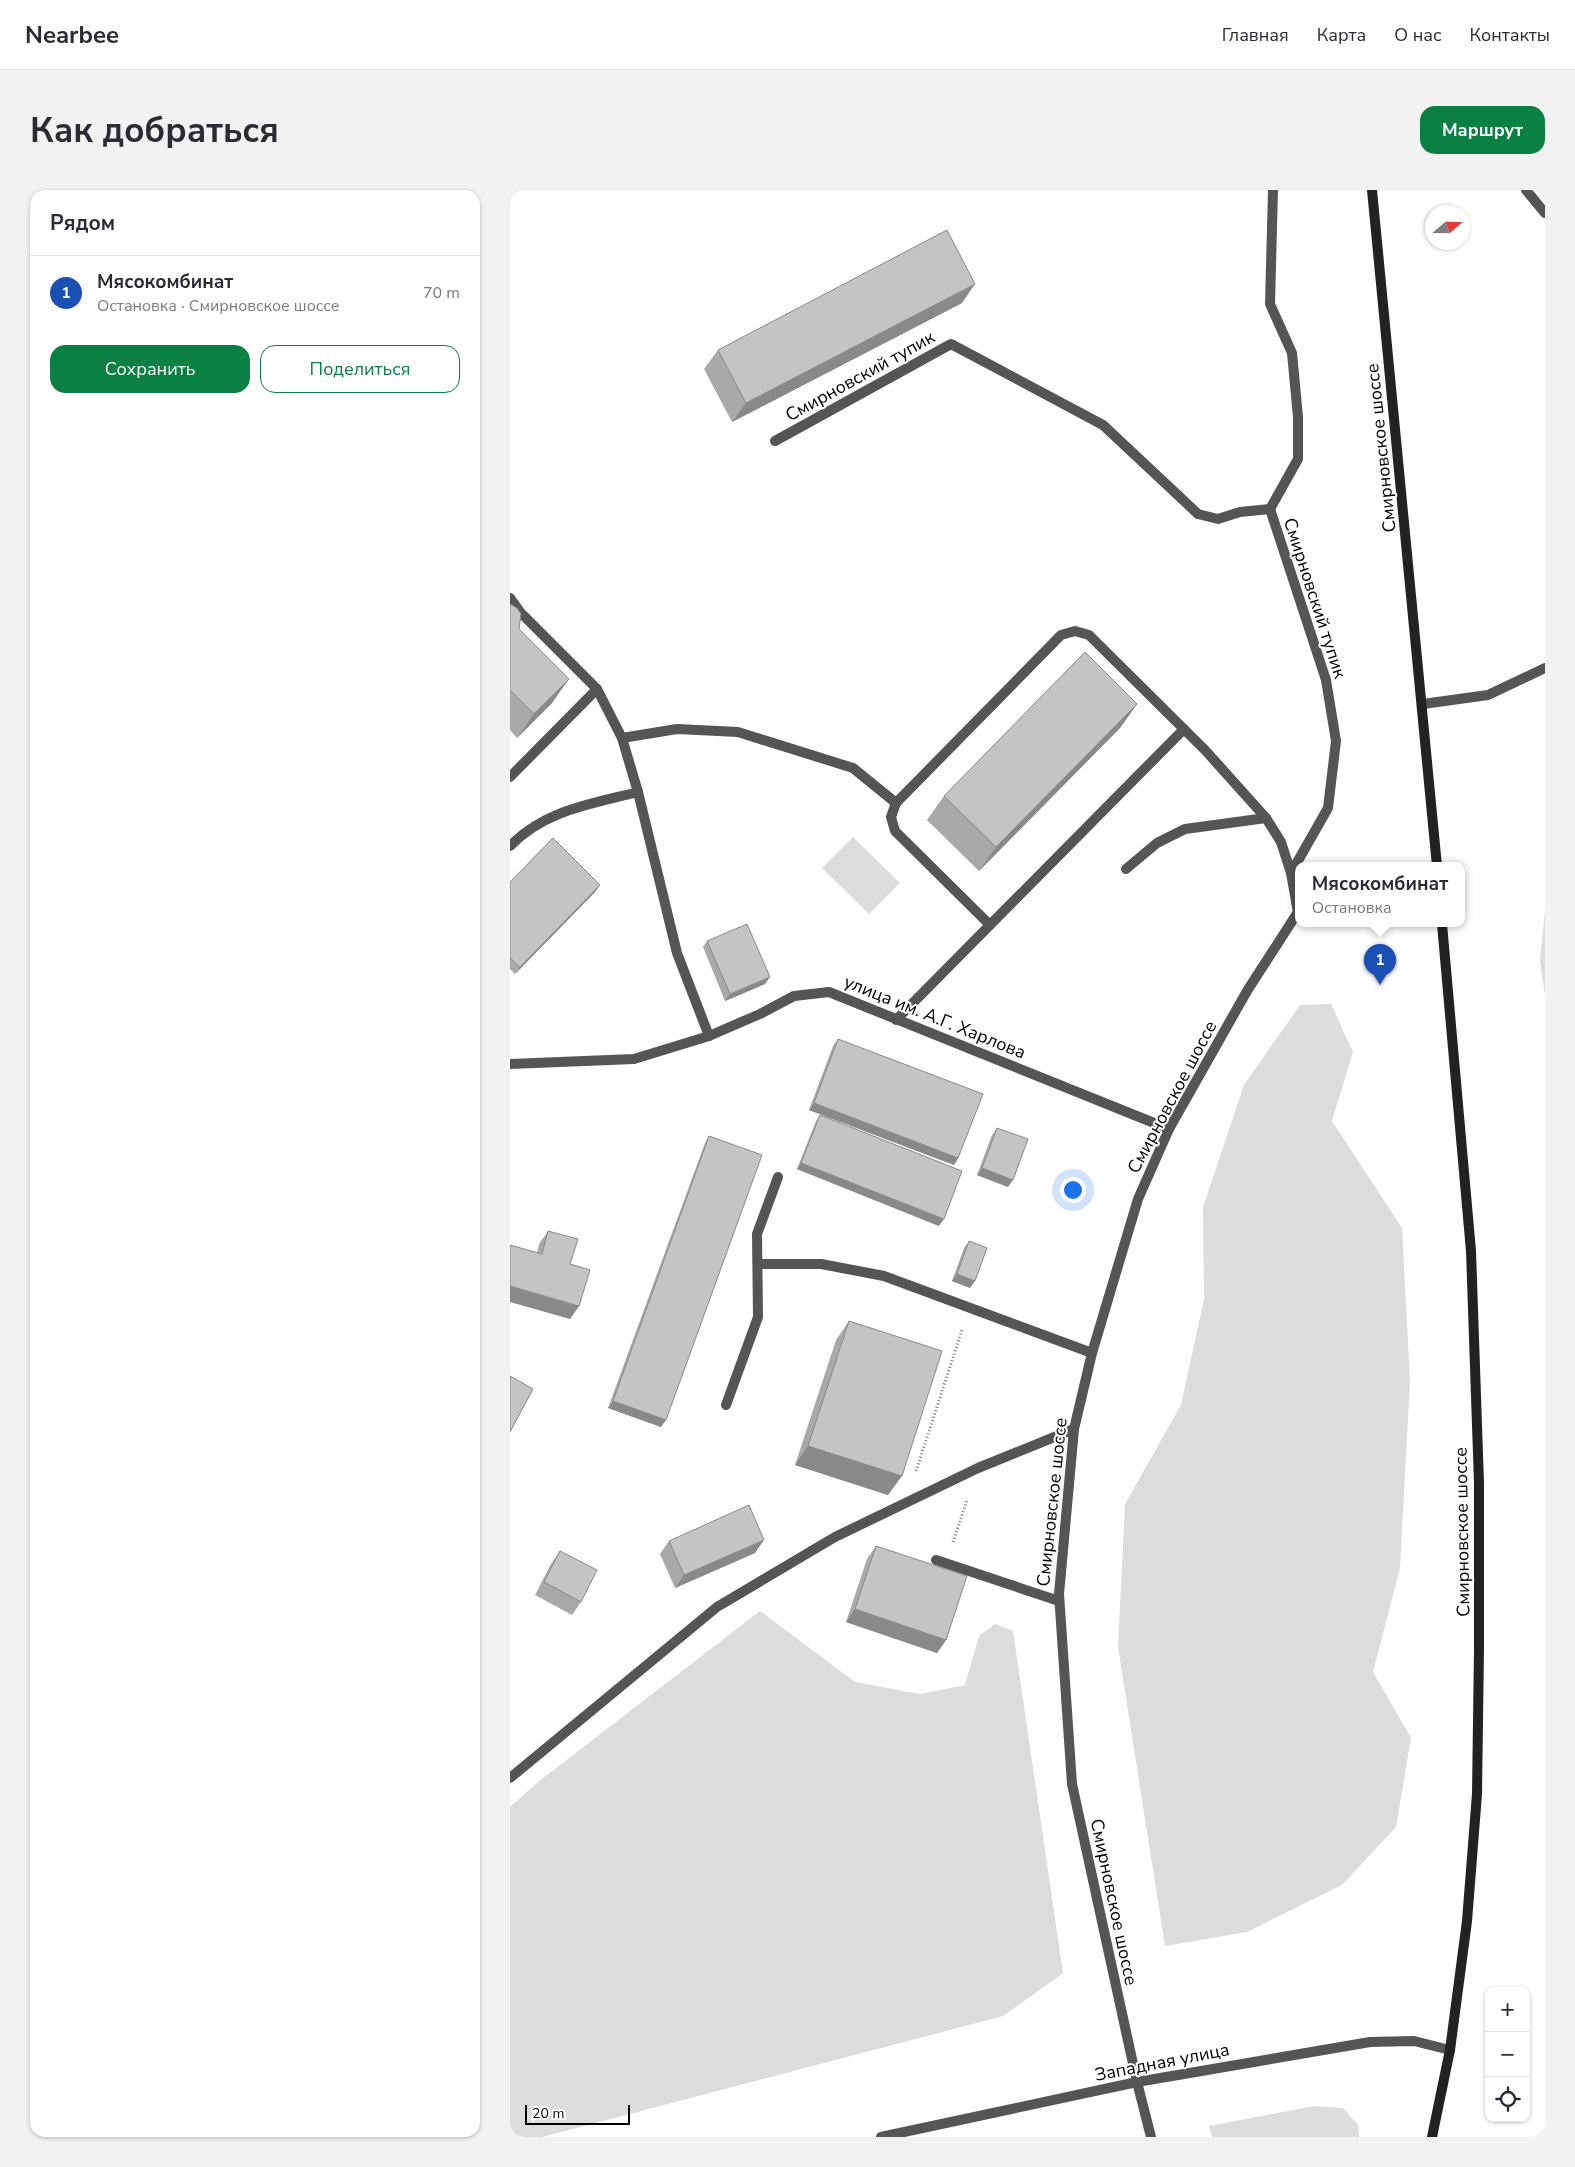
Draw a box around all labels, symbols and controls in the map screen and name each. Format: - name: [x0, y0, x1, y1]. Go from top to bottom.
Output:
- text: Nearbee: [25, 19, 119, 51]
- text: Главная: [1222, 23, 1289, 47]
- text: Карта: [1317, 23, 1366, 47]
- text: О нас: [1394, 23, 1442, 47]
- text: Контакты: [1470, 23, 1550, 47]
- button: Маршрут: [1420, 106, 1545, 154]
- text: Как добраться: [30, 107, 279, 154]
- north arrow: [1425, 205, 1470, 250]
- text: Рядом: [50, 209, 115, 237]
- text: Мясокомбинат: [97, 269, 233, 295]
- text: 1: [61, 282, 71, 304]
- text: 70 m: [423, 282, 460, 304]
- text: Остановка · Смирновское шоссе: [97, 295, 340, 317]
- street label: Смирновский тупик: [781, 325, 939, 427]
- button: Сохранить: [50, 345, 250, 393]
- button: Поделиться: [260, 345, 460, 393]
- street label: Смирновское шоссе: [1360, 362, 1402, 534]
- street label: Смирновский тупик: [1278, 515, 1352, 682]
- popup: [1295, 862, 1465, 927]
- text: Мясокомбинат: [1312, 871, 1448, 897]
- text: Остановка: [1312, 897, 1392, 919]
- pin: 1: [1364, 944, 1396, 985]
- street label: улица им. А.Г. Харлова: [841, 970, 1029, 1064]
- street label: Смирновское шоссе: [1122, 1016, 1222, 1178]
- your location: [1060, 1177, 1086, 1203]
- street label: Смирновское шоссе: [1031, 1416, 1073, 1588]
- street label: Смирновское шоссе: [1449, 1447, 1475, 1617]
- street label: Смирновское шоссе: [1085, 1817, 1143, 1987]
- map controls: [1485, 1987, 1530, 2122]
- button: +: [1485, 1987, 1530, 2032]
- button: −: [1485, 2032, 1530, 2077]
- street label: Западная улица: [1093, 2037, 1231, 2087]
- button: locate: [1485, 2077, 1530, 2122]
- scale bar: [525, 2102, 630, 2125]
- text: 20 m: [532, 2104, 564, 2123]

